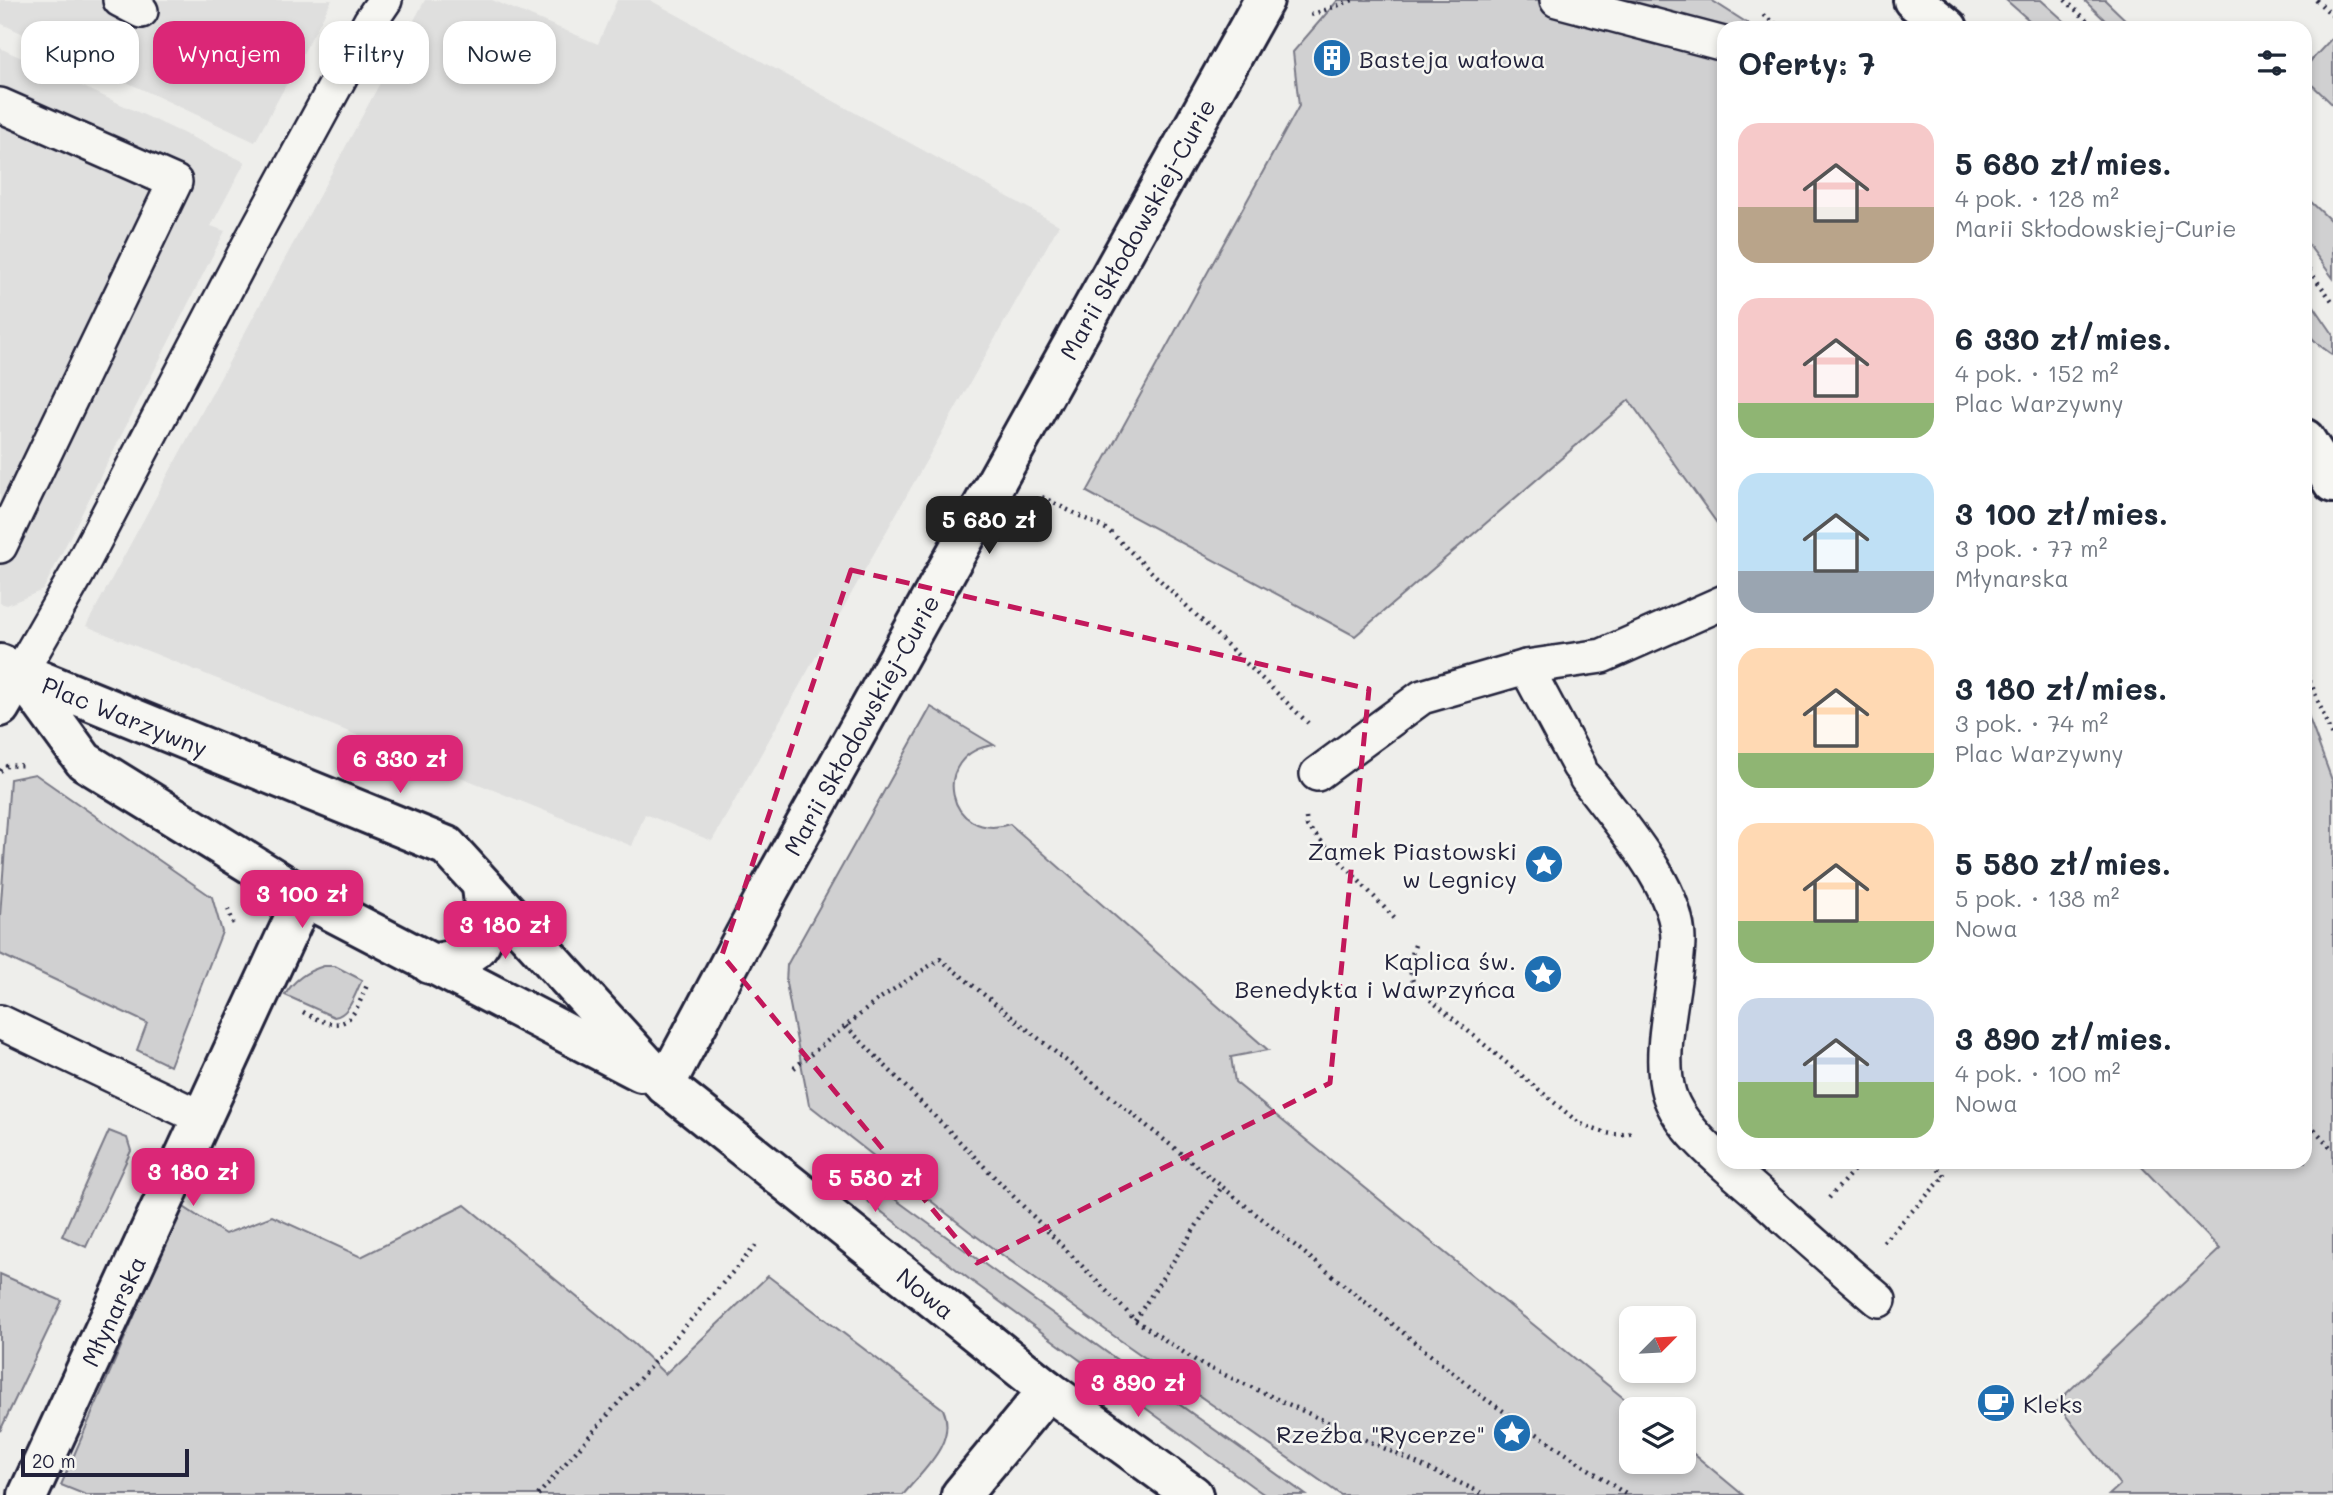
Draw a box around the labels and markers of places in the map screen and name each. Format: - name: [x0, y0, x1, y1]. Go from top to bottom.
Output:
- building icon: Basteja wałowa: [1311, 37, 1353, 79]
- place label: Basteja wałowa: [1359, 43, 1545, 74]
- pin: 5 680 zł: [917, 496, 1061, 556]
- pin: 6 330 zł: [328, 736, 472, 795]
- place label: Zamek Piastowski w Legnicy: [1308, 835, 1517, 894]
- place icon: Zamek Piastowski w Legnicy: [1523, 843, 1565, 885]
- pin: 3 100 zł: [230, 870, 374, 930]
- pin: 3 180 zł: [433, 902, 577, 961]
- place label: Kaplica św. Benedykta i Wawrzyńca: [1234, 945, 1516, 1004]
- place icon: Kaplica św. Benedykta i Wawrzyńca: [1522, 953, 1564, 995]
- pin: 3 180 zł: [121, 1148, 265, 1208]
- pin: 5 580 zł: [803, 1154, 947, 1214]
- pin: 3 890 zł: [1066, 1360, 1210, 1419]
- cafe icon: Kleks: [1975, 1382, 2017, 1424]
- place label: Kleks: [2023, 1388, 2083, 1419]
- place icon: Rzeźba "Rycerze": [1491, 1412, 1533, 1454]
- place label: Rzeźba "Rycerze": [1276, 1418, 1485, 1449]

